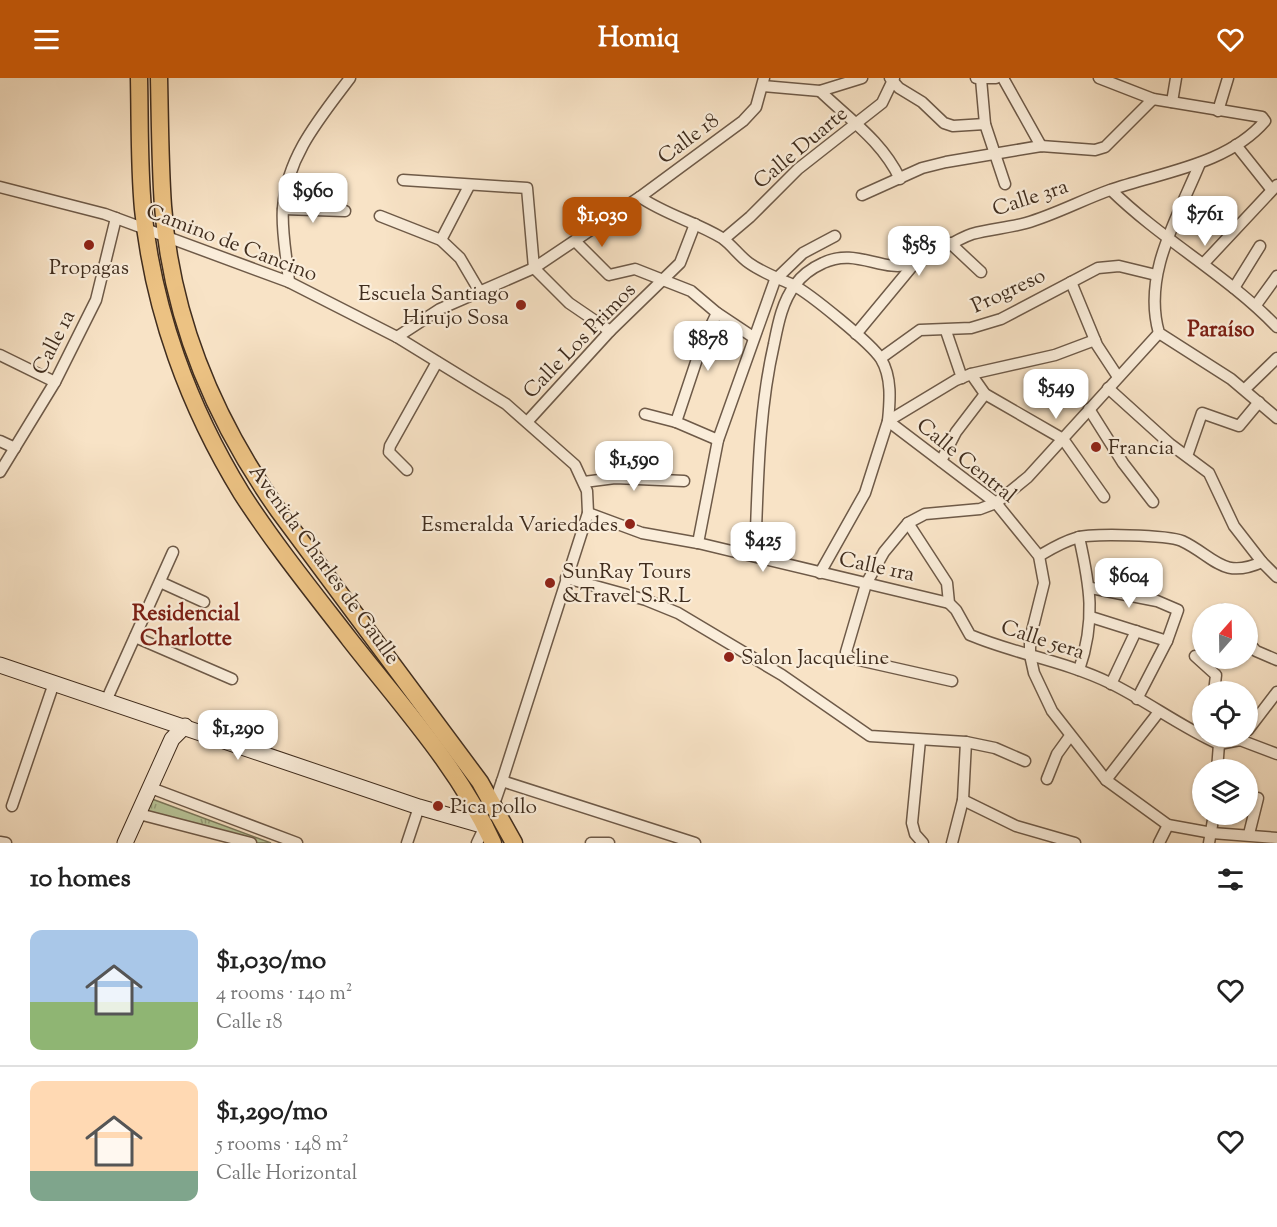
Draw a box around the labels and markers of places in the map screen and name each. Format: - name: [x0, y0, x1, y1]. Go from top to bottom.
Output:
- pin: $960: [277, 173, 349, 224]
- pin: $761: [1169, 196, 1241, 247]
- pin: $1,030: [553, 197, 651, 248]
- pin: $585: [883, 226, 955, 277]
- marker: Propagas: [82, 238, 96, 252]
- place label: Propagas: [49, 254, 129, 284]
- place label: Escuela Santiago Hirujo Sosa: [358, 280, 509, 334]
- marker: Escuela Santiago Hirujo Sosa: [514, 298, 528, 312]
- pin: $878: [672, 321, 744, 372]
- pin: $549: [1020, 369, 1092, 420]
- place label: Francia: [1108, 434, 1175, 464]
- marker: Francia: [1089, 440, 1103, 454]
- pin: $1,590: [585, 441, 683, 492]
- place label: Esmeralda Variedades: [421, 511, 618, 541]
- marker: Esmeralda Variedades: [623, 517, 637, 531]
- pin: $425: [727, 522, 799, 573]
- place label: SunRay Tours &Travel S.R.L: [562, 558, 691, 612]
- pin: $604: [1093, 558, 1165, 609]
- marker: SunRay Tours &Travel S.R.L: [543, 576, 557, 590]
- place label: Salon Jacqueline: [741, 644, 889, 674]
- marker: Salon Jacqueline: [722, 650, 736, 664]
- pin: $1,290: [189, 710, 287, 761]
- place label: Pica pollo: [450, 793, 537, 823]
- marker: Pica pollo: [431, 799, 445, 813]

